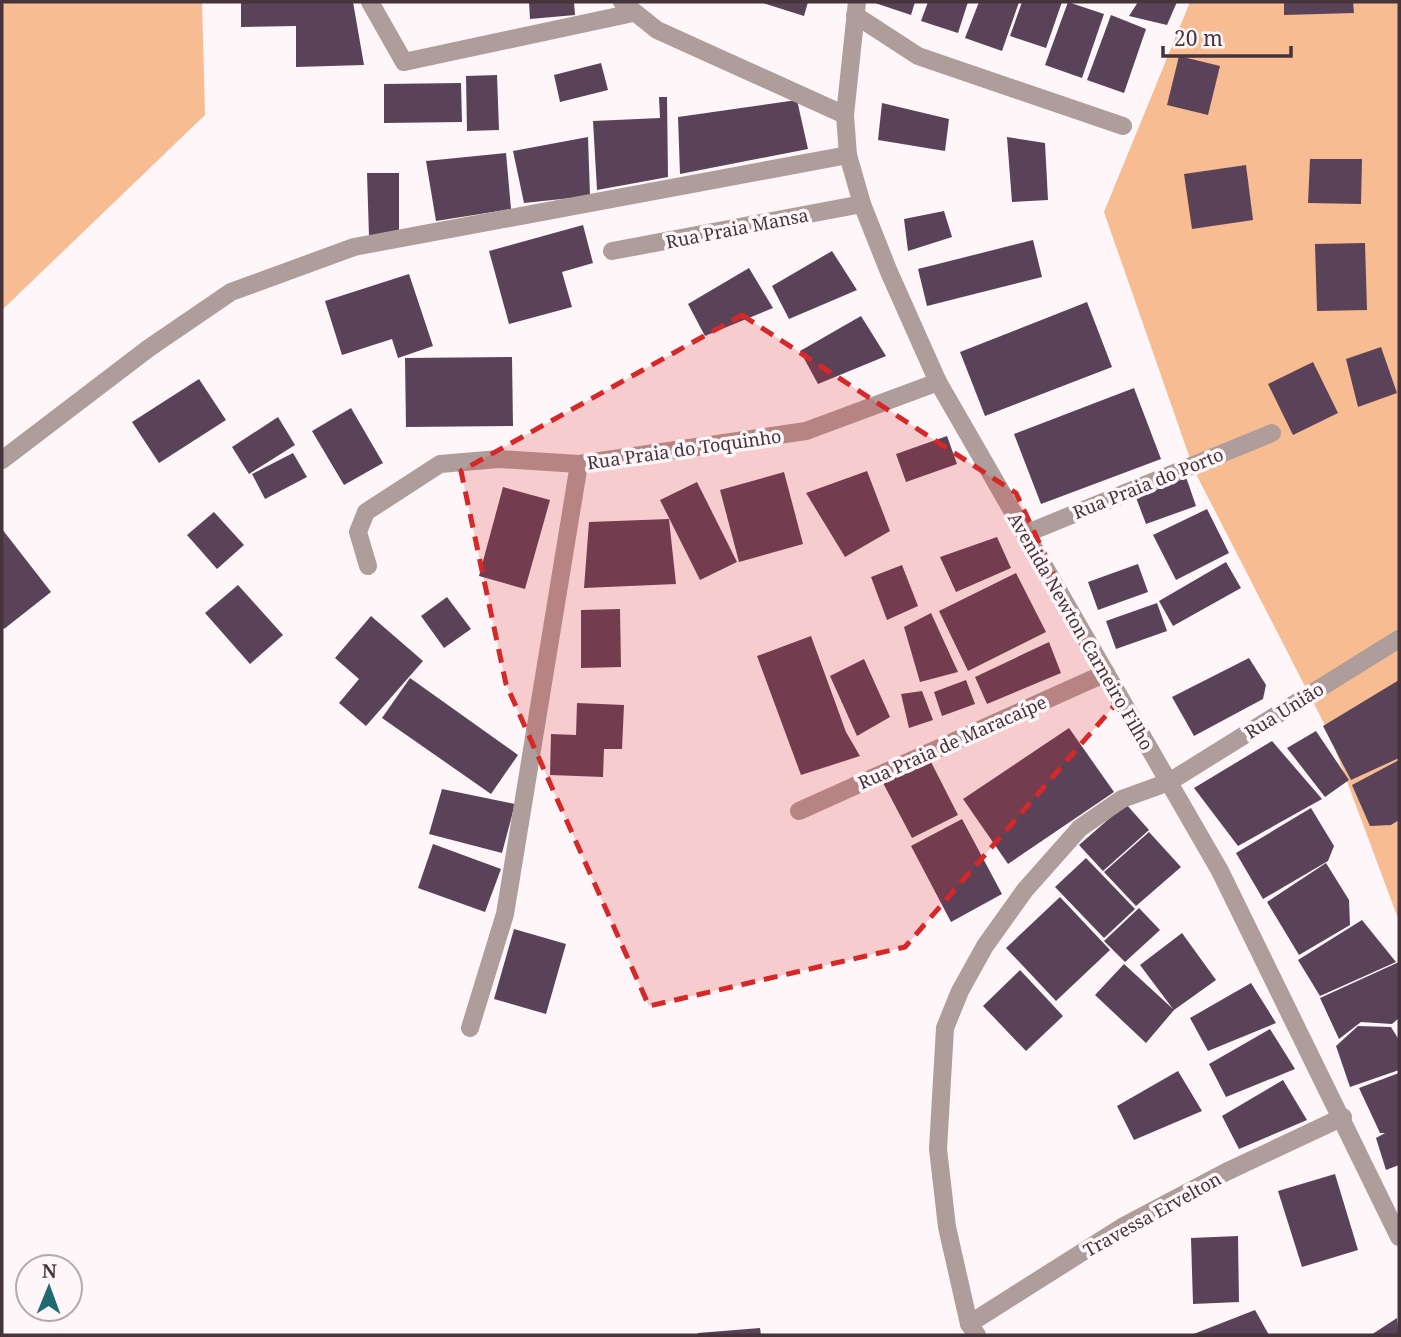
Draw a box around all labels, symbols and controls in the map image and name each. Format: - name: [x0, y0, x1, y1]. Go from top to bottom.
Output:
- scale bar: [1163, 14, 1291, 58]
- text: 20 m: [1174, 24, 1223, 52]
- street label: Rua Praia Mansa: [664, 202, 810, 254]
- street label: Rua Praia do Toquinho: [585, 423, 783, 475]
- street label: Rua Praia do Porto: [1069, 442, 1227, 524]
- street label: Avenida Newton Carneiro Filho: [1003, 508, 1159, 754]
- street label: Rua União: [1240, 676, 1328, 744]
- street label: Rua Praia de Maracaípe: [854, 690, 1050, 794]
- street label: Travessa Ervelton: [1079, 1166, 1226, 1262]
- north arrow: [14, 1253, 84, 1323]
- text: N: [42, 1258, 57, 1284]

